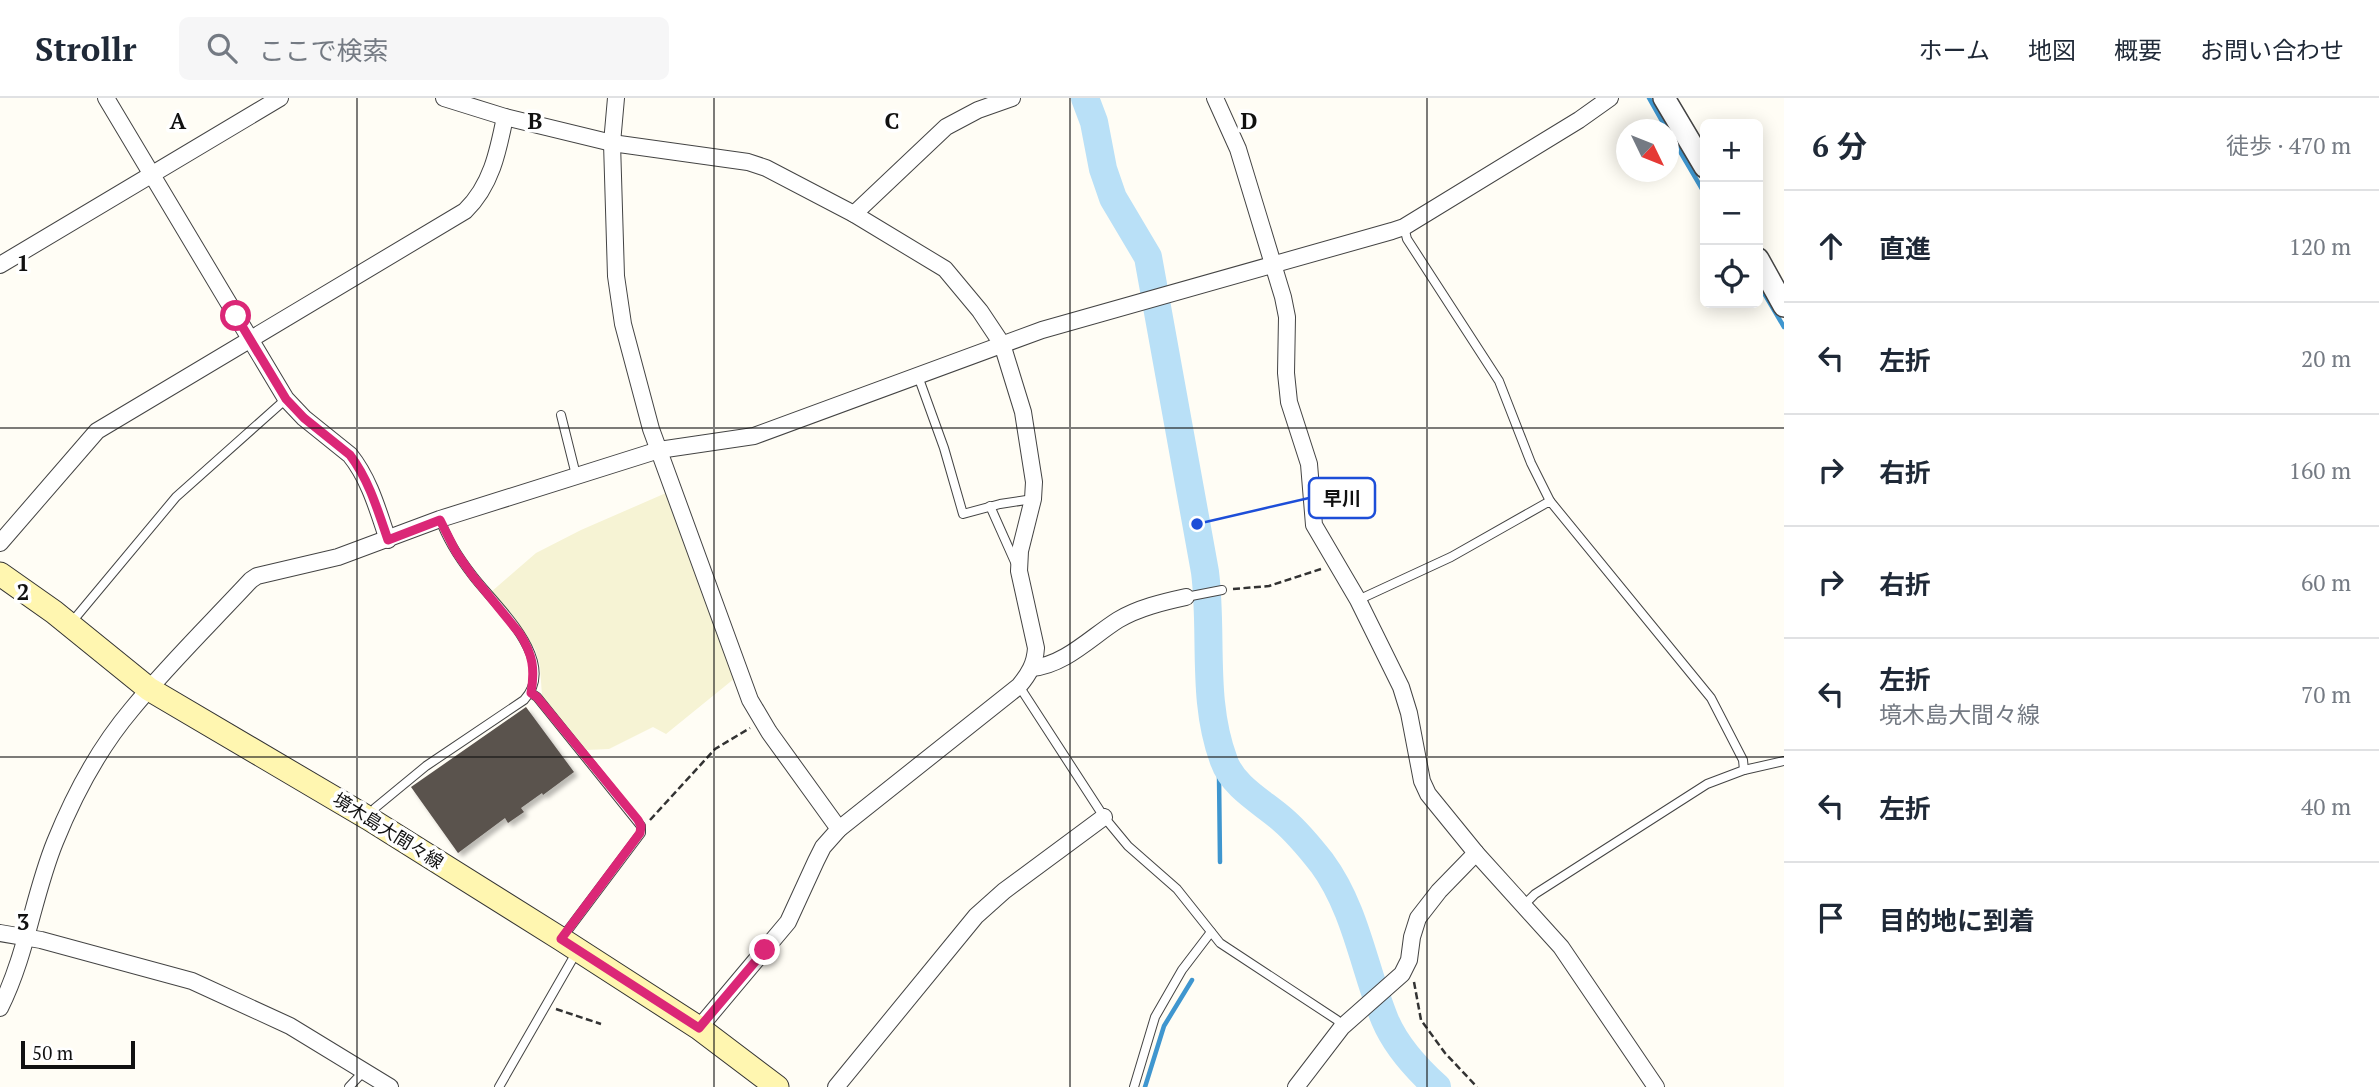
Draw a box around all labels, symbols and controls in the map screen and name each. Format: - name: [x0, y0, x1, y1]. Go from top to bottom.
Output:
- search box: [179, 17, 669, 80]
- text: Strollr: [35, 27, 137, 70]
- icon: search: [203, 29, 241, 67]
- text: ここで検索: [259, 33, 389, 67]
- text: ホーム: [1919, 34, 1990, 66]
- text: 地図: [2028, 34, 2076, 66]
- text: 概要: [2114, 34, 2162, 66]
- text: お問い合わせ: [2200, 34, 2344, 66]
- text: A: [170, 105, 187, 136]
- text: B: [528, 105, 543, 136]
- text: C: [885, 105, 900, 136]
- text: D: [1241, 105, 1258, 136]
- north arrow: [1616, 119, 1679, 182]
- map controls: [1700, 119, 1763, 308]
- button: +: [1700, 119, 1763, 182]
- text: 6 分: [1812, 126, 1867, 166]
- text: 徒歩 · 470 m: [2226, 130, 2351, 161]
- button: −: [1700, 182, 1763, 245]
- icon: ahead: [1812, 227, 1850, 265]
- text: 直進: [1879, 231, 1931, 265]
- text: 120 m: [2289, 231, 2351, 262]
- button: locate: [1700, 245, 1763, 308]
- text: 1: [17, 247, 30, 278]
- route start: [220, 300, 251, 331]
- icon: left: [1812, 339, 1850, 377]
- text: 左折: [1879, 343, 1931, 377]
- text: 20 m: [2301, 343, 2351, 374]
- icon: right: [1812, 451, 1850, 489]
- text: 右折: [1879, 455, 1931, 489]
- text: 160 m: [2289, 455, 2351, 486]
- callout: 早川: [1309, 478, 1375, 518]
- text: 早川: [1323, 485, 1361, 510]
- icon: right: [1812, 563, 1850, 601]
- text: 右折: [1879, 567, 1931, 601]
- text: 60 m: [2301, 567, 2351, 598]
- text: 2: [17, 576, 30, 607]
- text: 左折: [1879, 662, 1931, 696]
- icon: left: [1812, 675, 1850, 713]
- text: 70 m: [2301, 679, 2351, 710]
- text: 境木島大間々線: [1879, 699, 2040, 730]
- street label: 境木島大間々線: [329, 787, 448, 874]
- icon: left: [1812, 787, 1850, 825]
- text: 左折: [1879, 791, 1931, 825]
- text: 40 m: [2301, 791, 2351, 822]
- icon: arrive: [1812, 899, 1850, 937]
- text: 目的地に到着: [1879, 903, 2035, 937]
- text: 3: [17, 906, 30, 937]
- route end: [749, 934, 780, 965]
- scale bar: [21, 1038, 135, 1070]
- text: 50 m: [32, 1040, 73, 1065]

